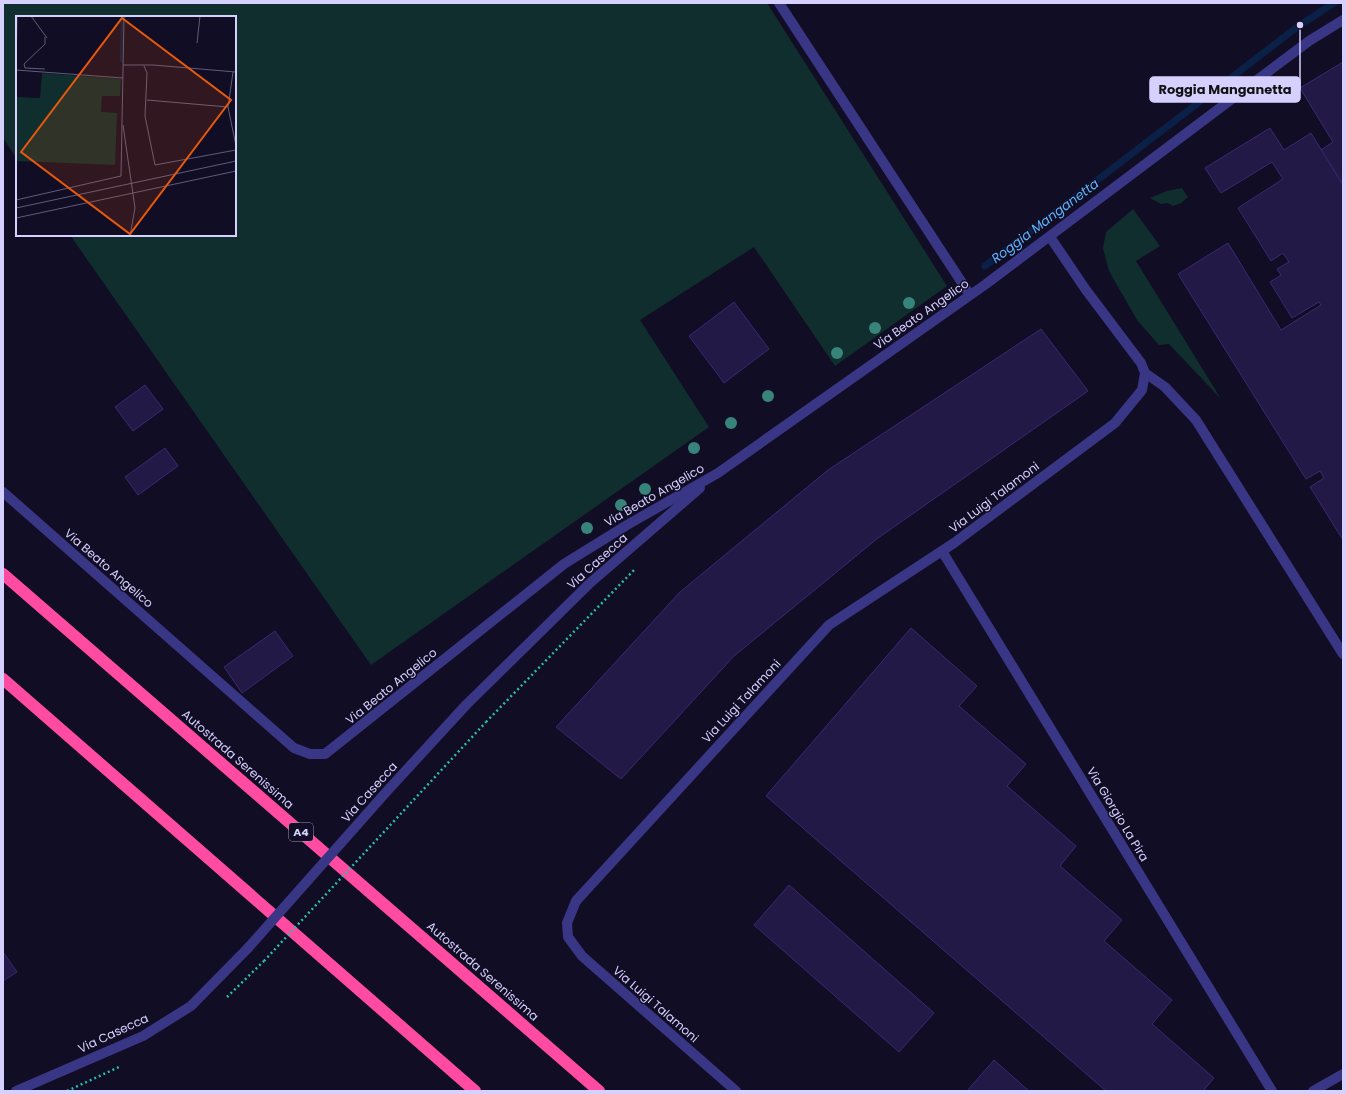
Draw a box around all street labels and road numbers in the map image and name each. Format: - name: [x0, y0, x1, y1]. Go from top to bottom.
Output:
- street label: Via Beato Angelico: [870, 275, 972, 353]
- street label: Via Luigi Talamoni: [945, 457, 1043, 537]
- street label: Via Beato Angelico: [601, 459, 707, 531]
- street label: Via Beato Angelico: [61, 525, 157, 612]
- street label: Via Casecca: [563, 529, 631, 593]
- street label: Via Beato Angelico: [342, 644, 440, 728]
- street label: Via Luigi Talamoni: [698, 655, 784, 747]
- street label: Autostrada Serenissima: [178, 706, 298, 812]
- street label: Via Casecca: [337, 758, 401, 826]
- street label: Via Giorgio La Pira: [1083, 763, 1153, 865]
- road number: A4: [289, 823, 313, 841]
- street label: Autostrada Serenissima: [423, 918, 543, 1024]
- street label: Via Luigi Talamoni: [609, 962, 703, 1046]
- street label: Via Casecca: [75, 1009, 151, 1057]

